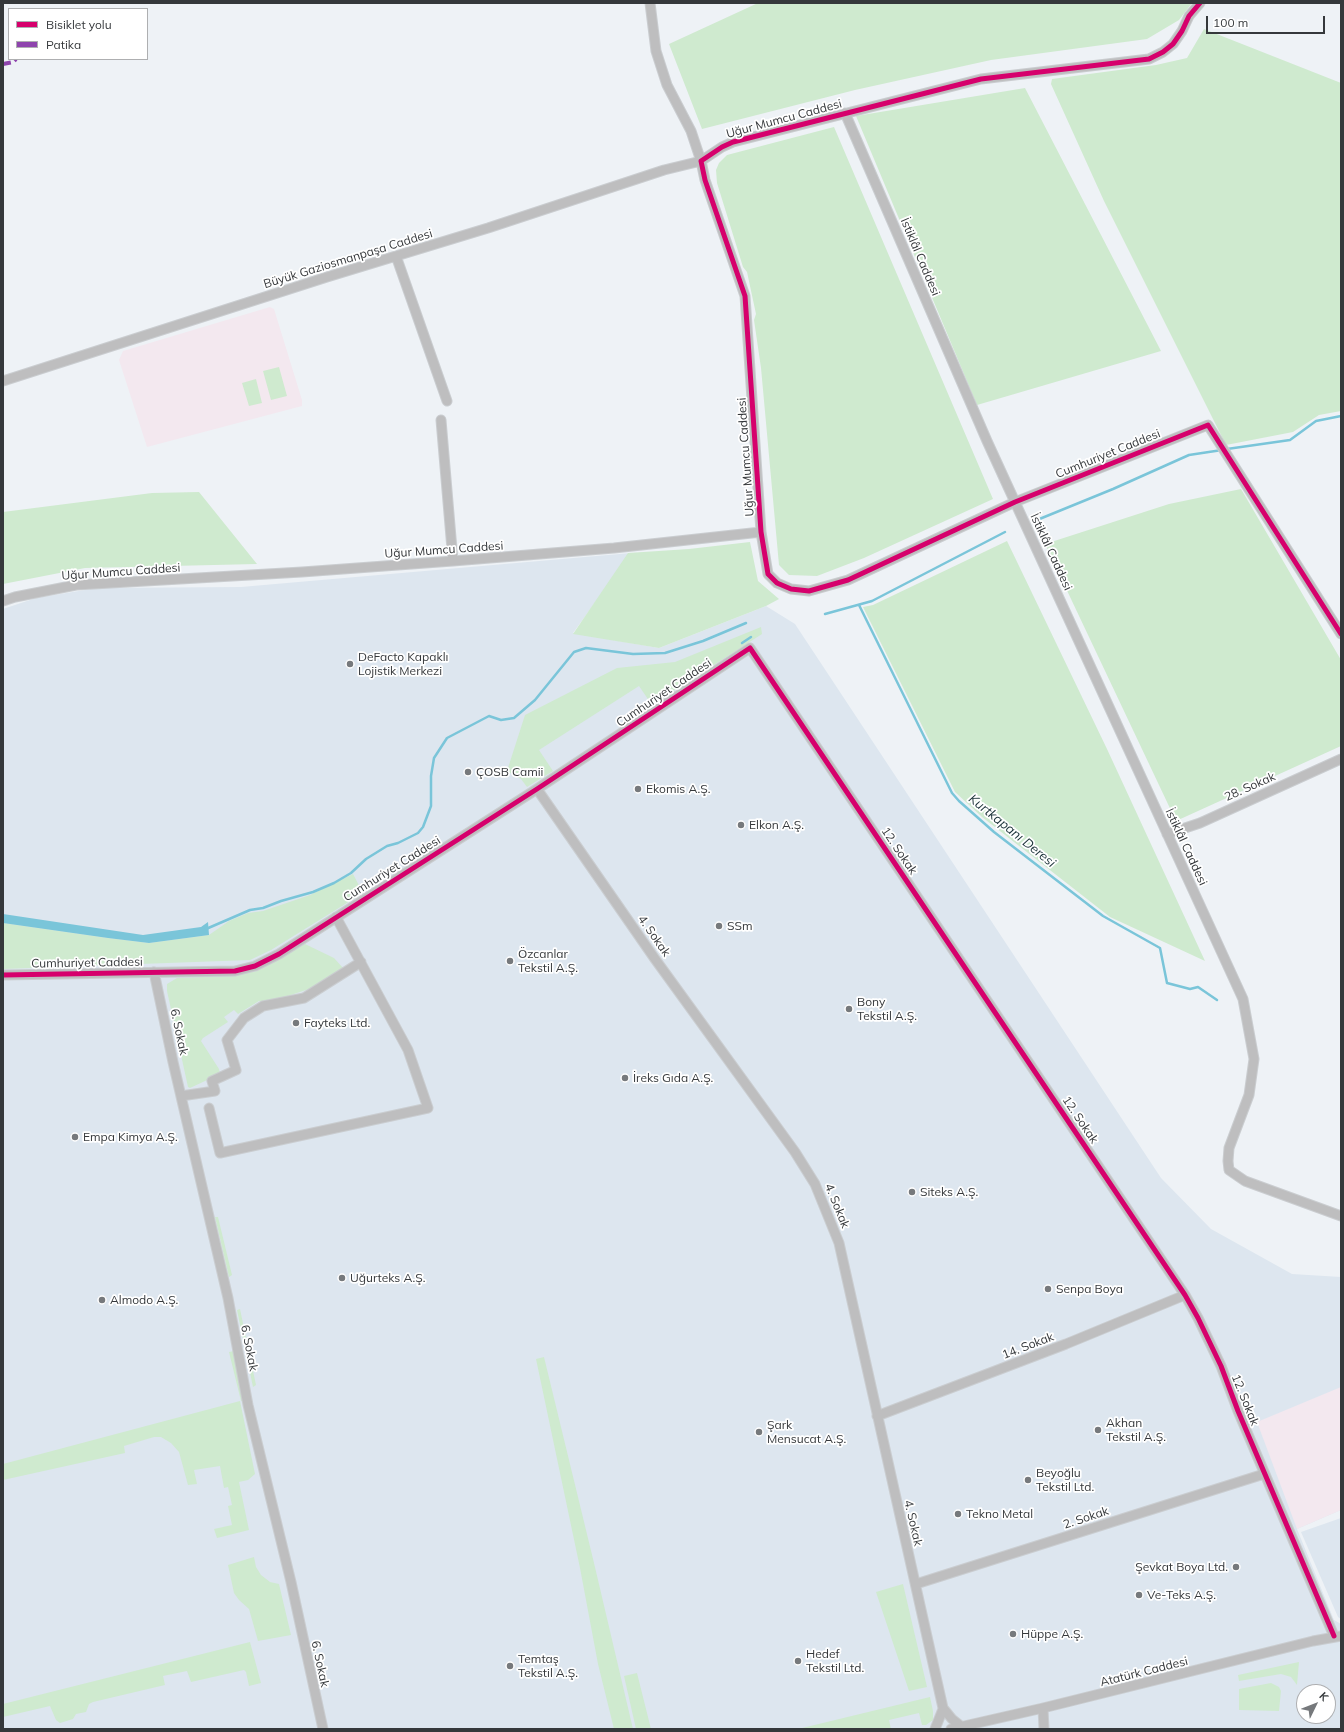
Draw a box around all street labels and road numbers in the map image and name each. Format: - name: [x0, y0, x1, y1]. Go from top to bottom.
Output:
- street label: Uğur Mumcu Caddesi: [725, 97, 843, 141]
- street label: İstiklâl Caddesi: [897, 216, 943, 298]
- street label: Büyük Gaziosmanpaşa Caddesi: [262, 226, 434, 292]
- street label: Uğur Mumcu Caddesi: [735, 397, 757, 517]
- street label: Cumhuriyet Caddesi: [1053, 426, 1163, 482]
- street label: İstiklâl Caddesi: [1027, 511, 1075, 593]
- street label: Uğur Mumcu Caddesi: [384, 539, 504, 561]
- street label: Uğur Mumcu Caddesi: [61, 561, 181, 583]
- street label: Cumhuriyet Caddesi: [614, 656, 714, 730]
- street label: 28. Sokak: [1222, 769, 1278, 805]
- street label: İstiklâl Caddesi: [1162, 806, 1210, 888]
- street label: 12. Sokak: [878, 825, 920, 877]
- street label: Cumhuriyet Caddesi: [341, 833, 443, 905]
- street label: 4. Sokak: [635, 913, 673, 959]
- street label: Cumhuriyet Caddesi: [31, 955, 143, 971]
- street label: 6. Sokak: [167, 1008, 191, 1056]
- street label: 12. Sokak: [1059, 1094, 1101, 1146]
- street label: 4. Sokak: [822, 1182, 852, 1230]
- street label: 6. Sokak: [237, 1324, 261, 1372]
- street label: 14. Sokak: [1000, 1330, 1056, 1362]
- street label: 12. Sokak: [1228, 1372, 1262, 1428]
- street label: 4. Sokak: [901, 1499, 925, 1547]
- street label: 2. Sokak: [1061, 1504, 1111, 1532]
- street label: 6. Sokak: [308, 1640, 332, 1688]
- street label: Atatürk Caddesi: [1099, 1654, 1189, 1690]

